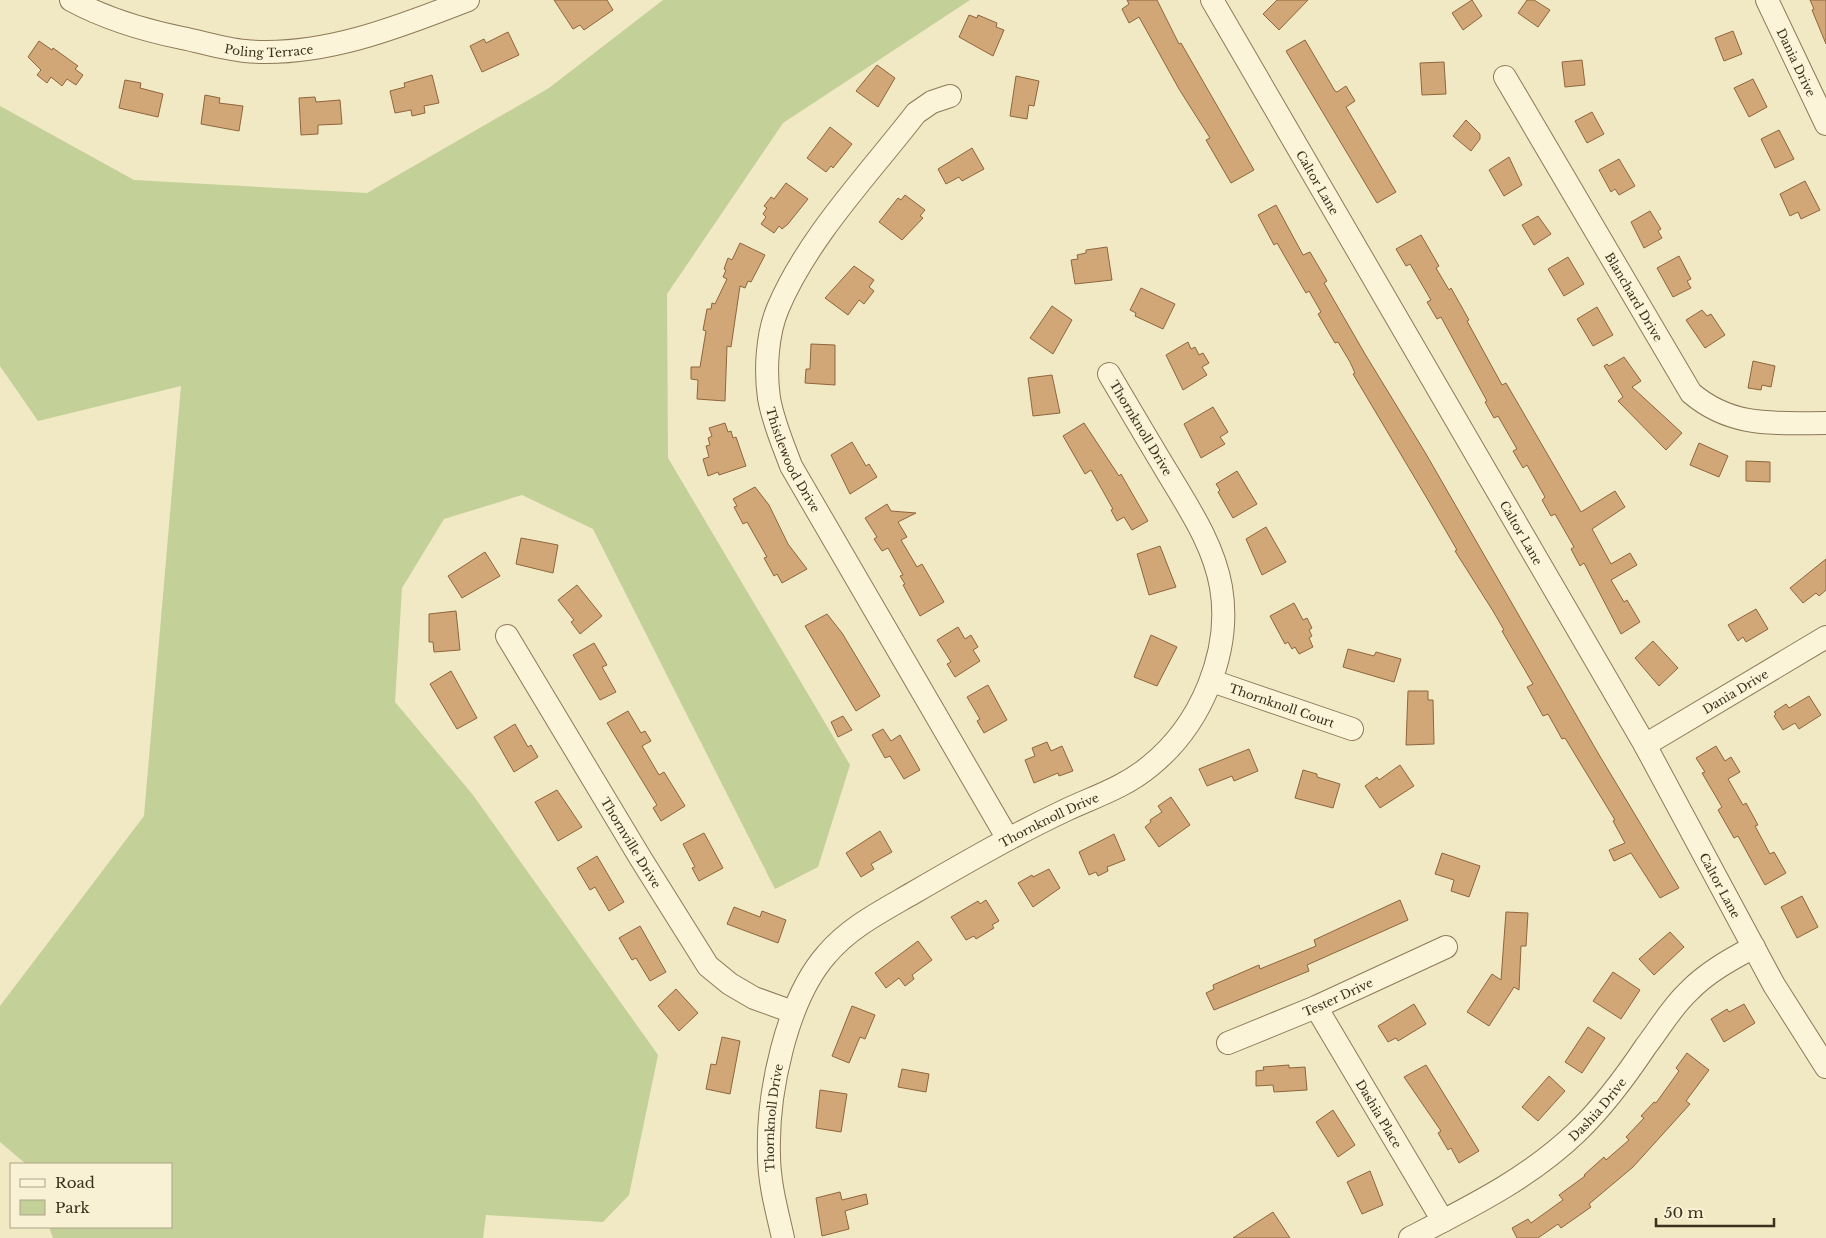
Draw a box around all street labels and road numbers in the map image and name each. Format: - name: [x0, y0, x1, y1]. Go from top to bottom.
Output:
- street label: Dania Drive: [1774, 26, 1819, 99]
- street label: Poling Terrace: [223, 40, 314, 60]
- street label: Caltor Lane: [1293, 148, 1343, 217]
- street label: Blanchard Drive: [1602, 249, 1666, 344]
- street label: Thornknoll Drive: [1107, 378, 1176, 479]
- street label: Thistlewood Drive: [764, 405, 824, 515]
- street label: Caltor Lane: [1497, 498, 1546, 568]
- street label: Dania Drive: [1700, 666, 1771, 717]
- street label: Thornknoll Court: [1227, 680, 1337, 730]
- street label: Thornknoll Drive: [996, 789, 1101, 850]
- street label: Thornville Drive: [598, 794, 665, 891]
- street label: Caltor Lane: [1697, 850, 1744, 921]
- street label: Tester Drive: [1300, 974, 1375, 1019]
- street label: Thornknoll Drive: [761, 1062, 786, 1172]
- street label: Dashia Drive: [1565, 1074, 1629, 1144]
- street label: Dashia Place: [1353, 1077, 1405, 1151]

